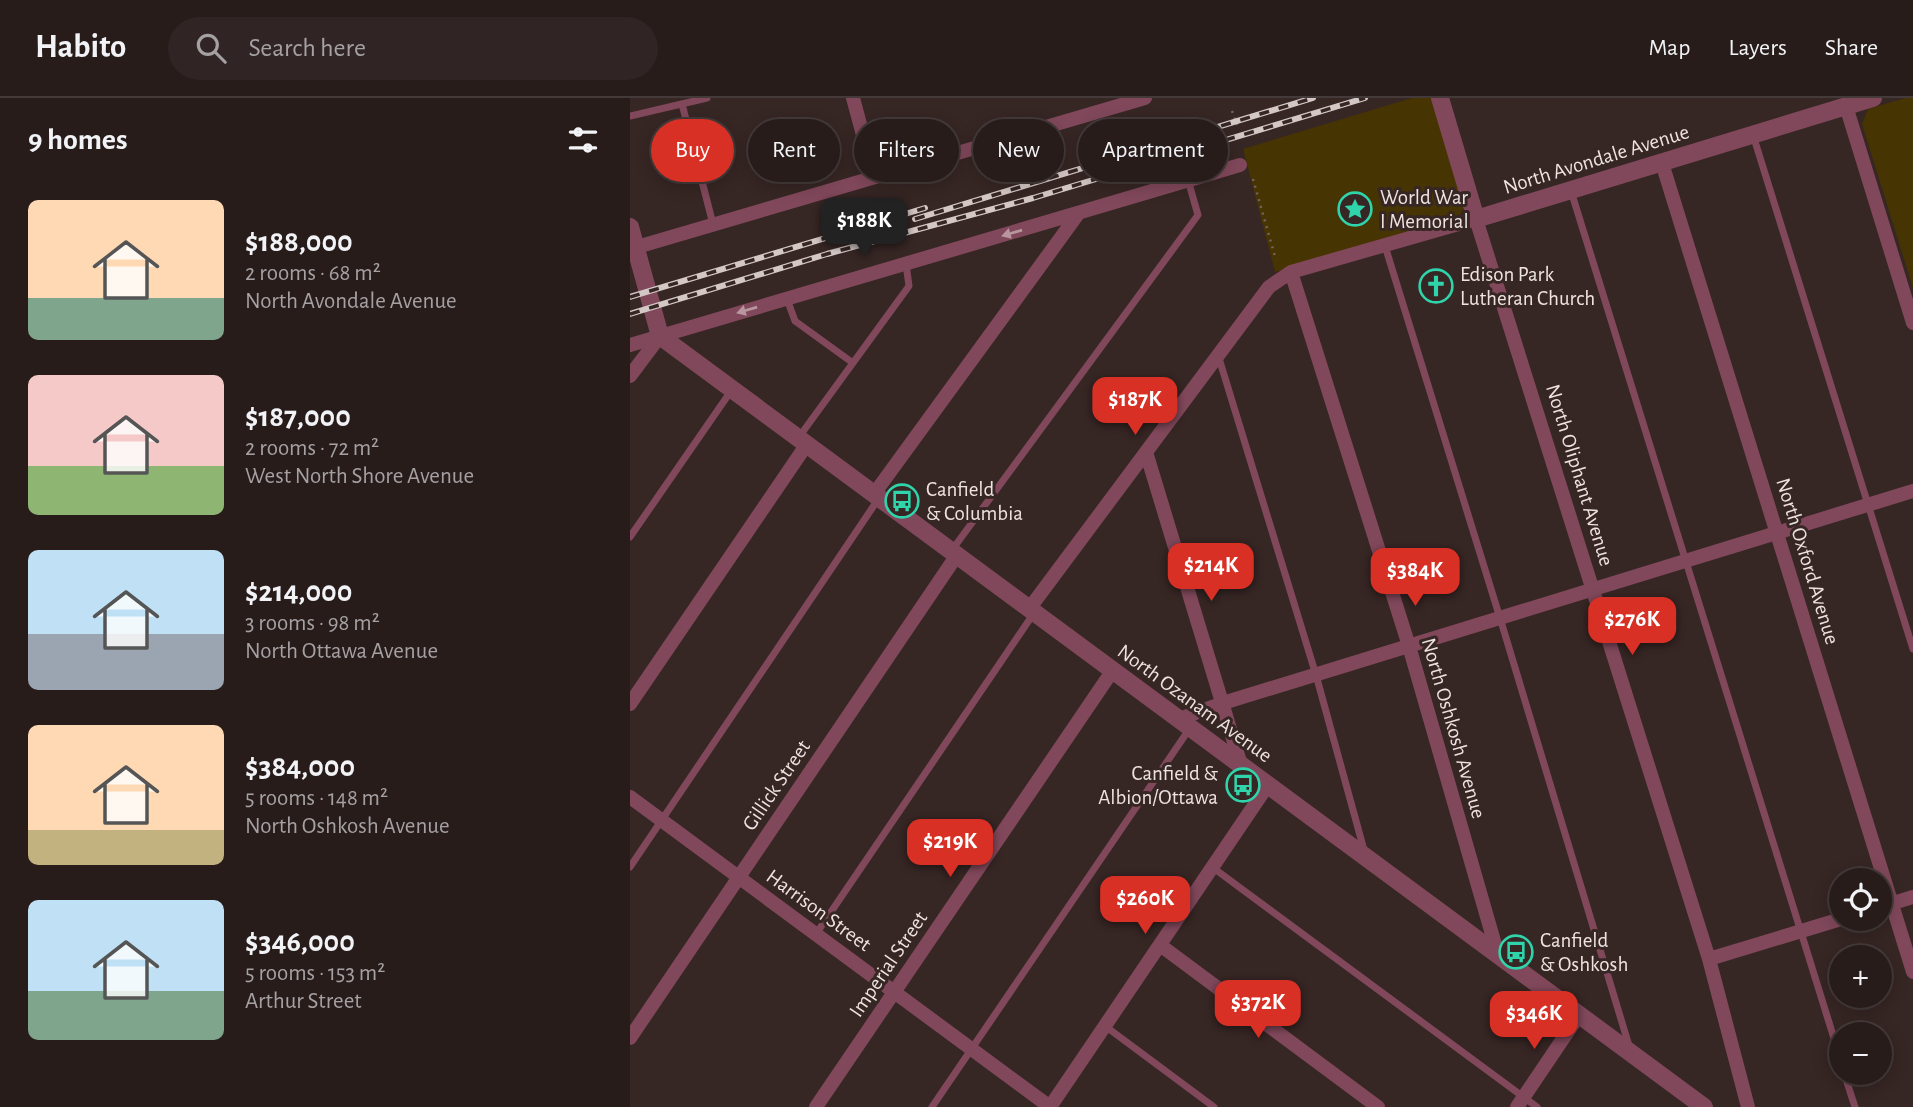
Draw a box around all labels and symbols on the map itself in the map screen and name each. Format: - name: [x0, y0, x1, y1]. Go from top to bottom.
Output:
- street label: North Avondale Avenue: [1501, 121, 1692, 198]
- place label: World War I Memorial: [1380, 187, 1469, 232]
- place icon: World War I Memorial: [1336, 190, 1374, 228]
- pin: $188K: [815, 198, 913, 258]
- one-way arrow: [1001, 229, 1022, 239]
- place label: Edison Park Lutheran Church: [1460, 264, 1595, 309]
- church icon: Edison Park Lutheran Church: [1417, 267, 1455, 305]
- one-way arrow: [736, 306, 757, 316]
- pin: $187K: [1086, 378, 1184, 437]
- street label: North Oliphant Avenue: [1542, 382, 1617, 568]
- street label: North Oxford Avenue: [1772, 475, 1843, 647]
- place label: Canfield & Columbia: [926, 479, 1023, 524]
- bus stop icon: Canfield & Columbia: [883, 482, 921, 520]
- pin: $214K: [1162, 544, 1260, 603]
- pin: $384K: [1366, 548, 1464, 608]
- pin: $276K: [1583, 598, 1681, 657]
- street label: North Oshkosh Avenue: [1418, 635, 1489, 821]
- street label: North Ozanam Avenue: [1114, 640, 1276, 766]
- street label: Gillick Street: [739, 736, 814, 834]
- place label: Canfield & Albion/Ottawa: [1098, 763, 1218, 808]
- bus stop icon: Canfield & Albion/Ottawa: [1224, 766, 1262, 804]
- pin: $219K: [901, 820, 999, 879]
- street label: Harrison Street: [762, 866, 875, 955]
- pin: $260K: [1096, 876, 1194, 936]
- street label: Imperial Street: [846, 907, 931, 1021]
- place label: Canfield & Oshkosh: [1540, 930, 1628, 975]
- bus stop icon: Canfield & Oshkosh: [1497, 933, 1535, 971]
- pin: $372K: [1209, 981, 1307, 1040]
- pin: $346K: [1485, 992, 1583, 1051]

